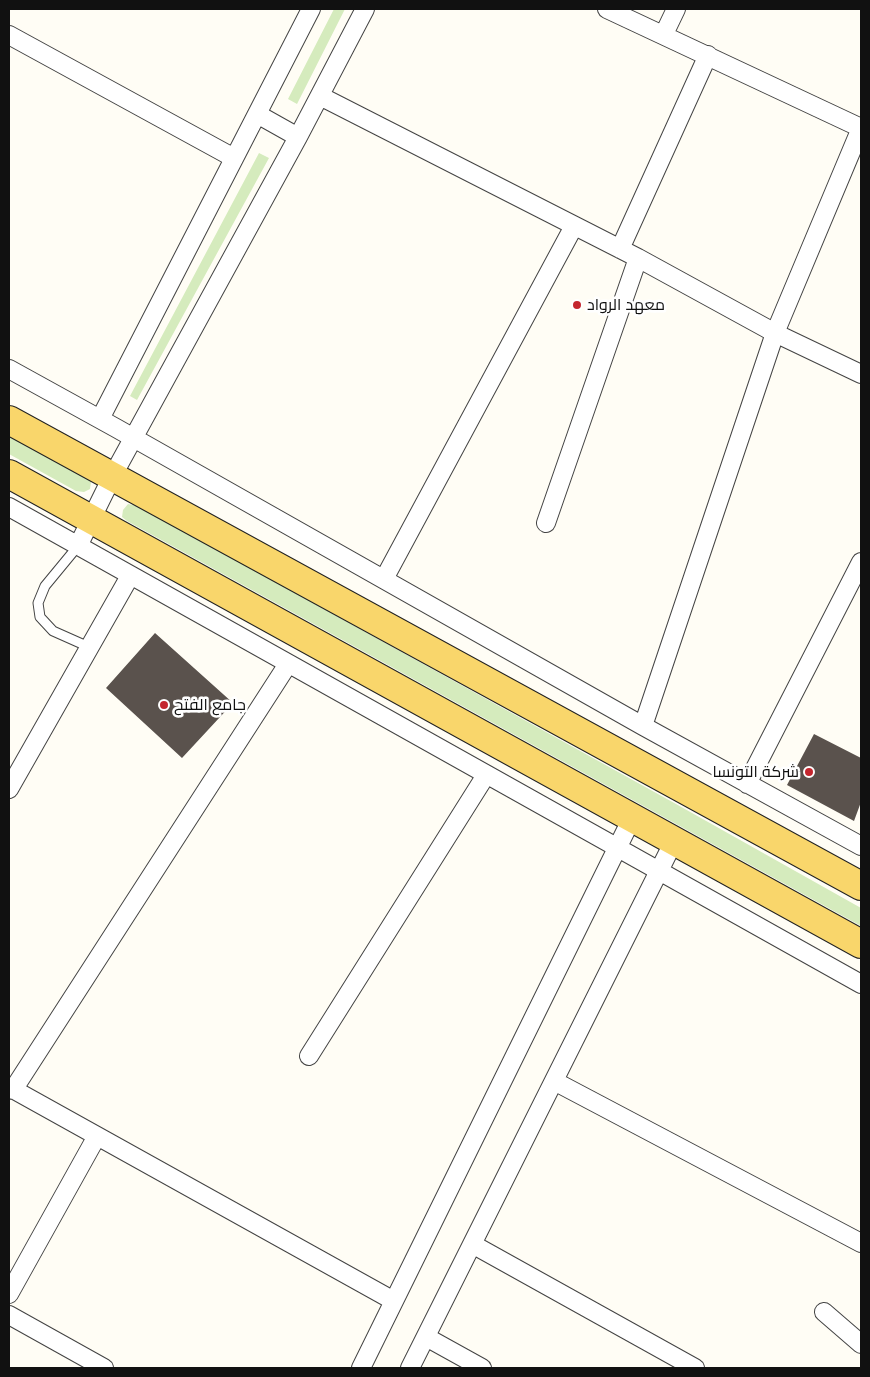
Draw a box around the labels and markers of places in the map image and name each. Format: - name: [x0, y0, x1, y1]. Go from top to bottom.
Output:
- place label: معهد الرواد: [587, 295, 665, 315]
- marker: معهد الرواد: [571, 299, 583, 311]
- place label: جامع الفتح: [174, 695, 246, 715]
- marker: جامع الفتح: [158, 699, 170, 711]
- place label: شركة التونسا: [712, 762, 799, 782]
- marker: شركة التونسا: [803, 766, 815, 778]

